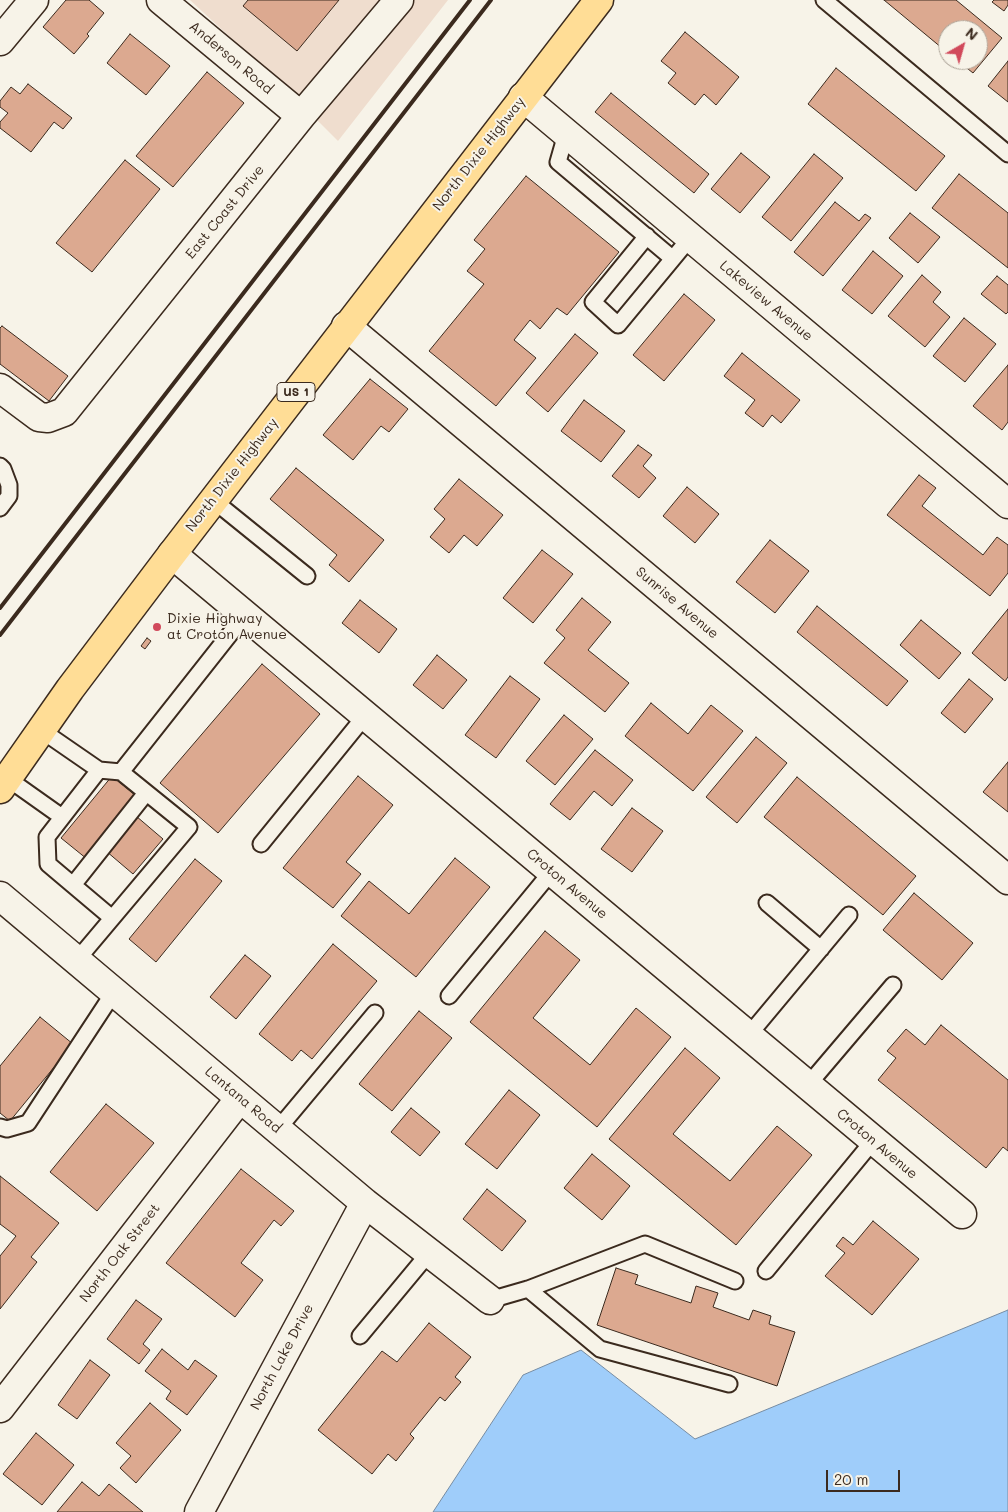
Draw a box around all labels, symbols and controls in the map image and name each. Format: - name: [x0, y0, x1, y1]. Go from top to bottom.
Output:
- street label: Anderson Road: [186, 18, 276, 98]
- north arrow: [938, 20, 988, 70]
- text: N: [962, 23, 982, 44]
- street label: North Dixie Highway: [429, 94, 529, 214]
- street label: East Coast Drive: [182, 162, 268, 262]
- street label: Lakeview Avenue: [716, 257, 816, 345]
- road number: US 1: [277, 382, 315, 402]
- street label: North Dixie Highway: [182, 415, 282, 535]
- street label: Sunrise Avenue: [632, 563, 722, 643]
- place label: Dixie Highway at Croton Avenue: [167, 611, 287, 644]
- marker: Dixie Highway at Croton Avenue: [151, 621, 163, 633]
- street label: Croton Avenue: [523, 845, 611, 923]
- street label: Lantana Road: [201, 1063, 285, 1137]
- street label: Croton Avenue: [833, 1105, 921, 1183]
- street label: North Oak Street: [76, 1200, 164, 1306]
- street label: North Lake Drive: [247, 1301, 317, 1413]
- scale bar: [828, 1460, 902, 1492]
- text: 20 m: [834, 1469, 868, 1489]

